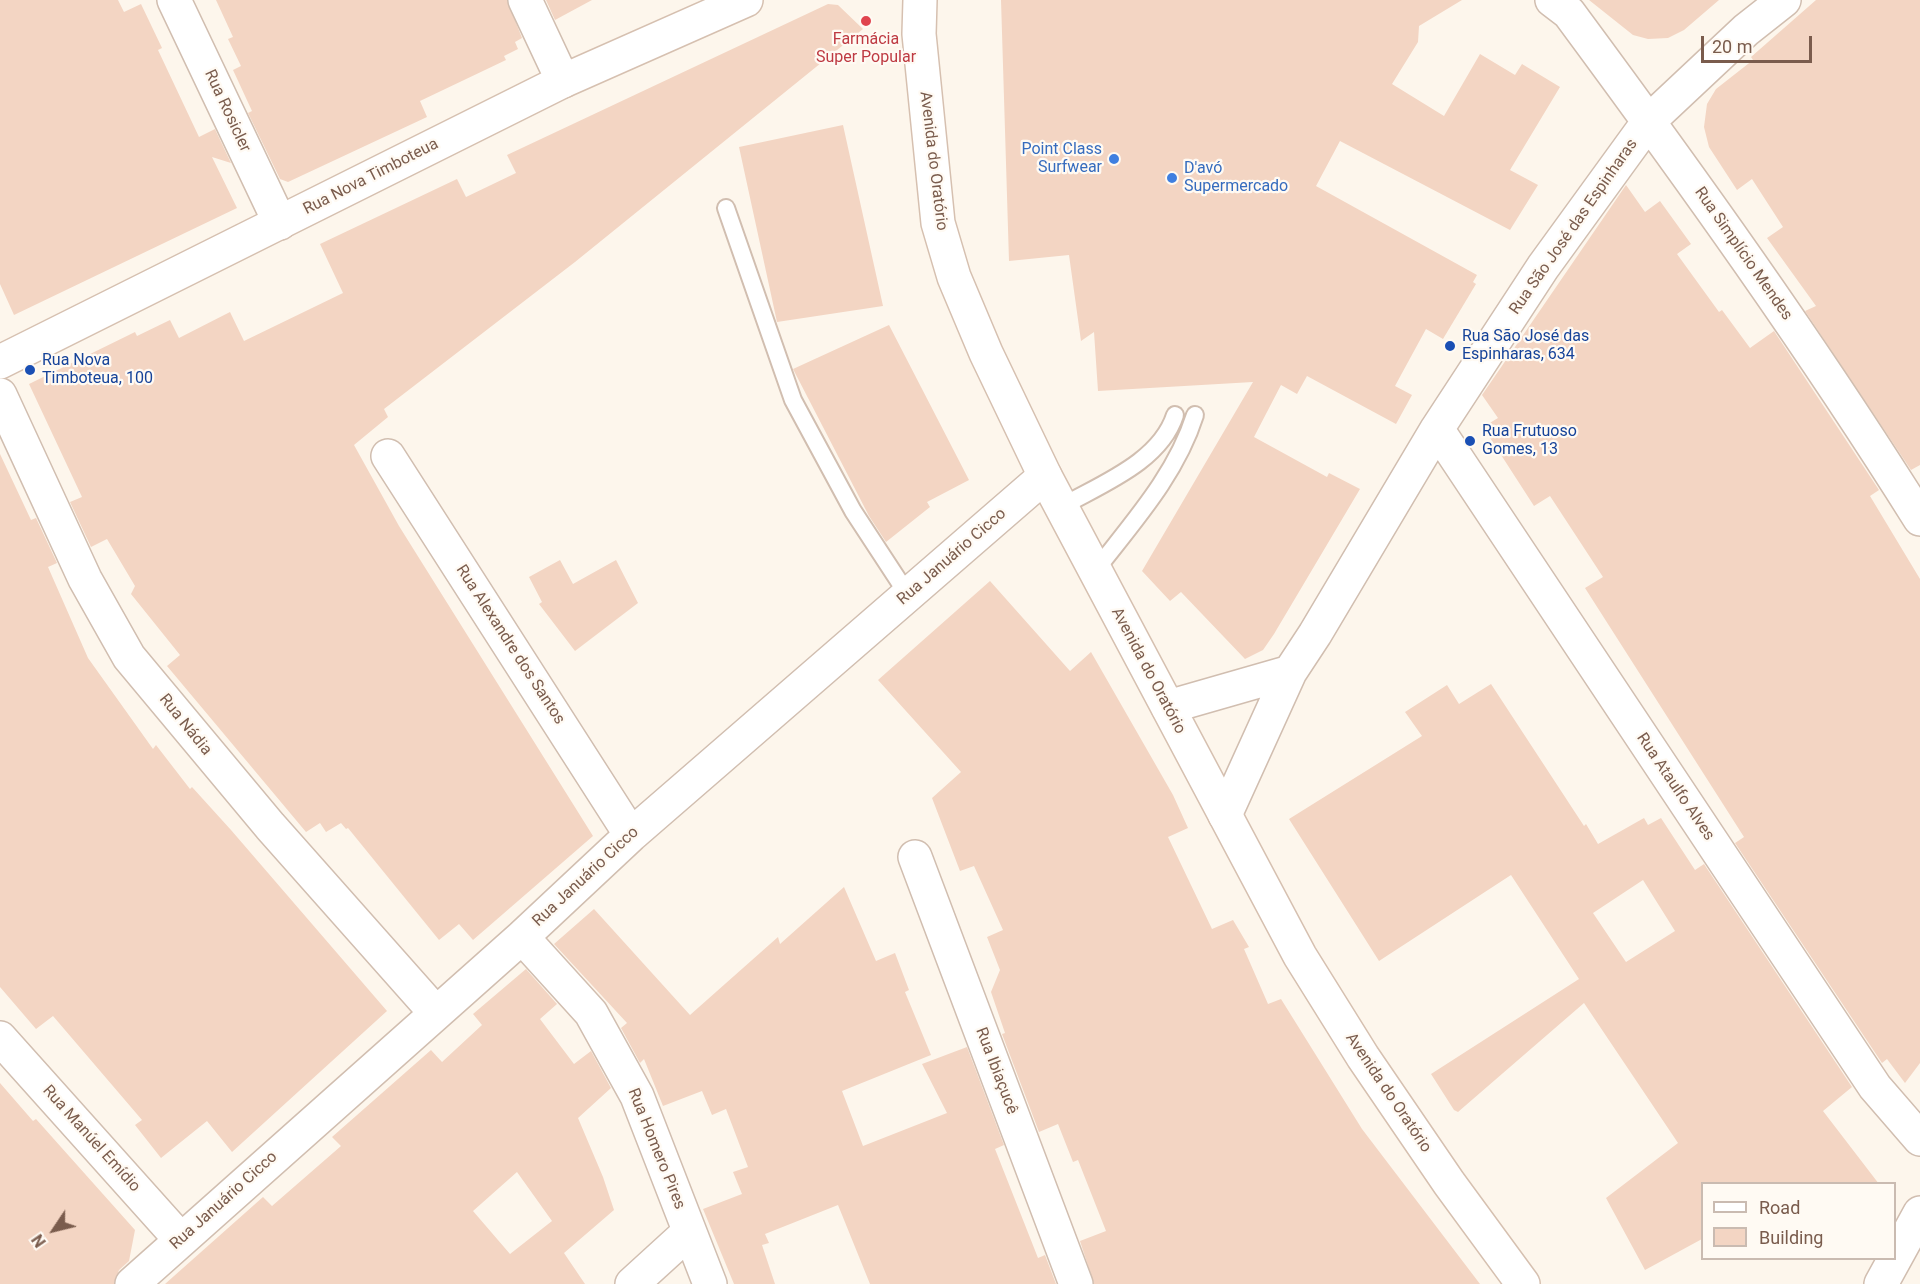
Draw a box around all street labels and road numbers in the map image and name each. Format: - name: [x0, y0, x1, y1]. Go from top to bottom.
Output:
- street label: Rua Rosicler: [200, 67, 254, 155]
- street label: Avenida do Oratório: [915, 90, 951, 232]
- street label: Rua Nova Timboteua: [300, 135, 442, 219]
- street label: Rua São José das Espinharas: [1506, 136, 1642, 318]
- street label: Rua Simplício Mendes: [1690, 184, 1796, 324]
- street label: Rua Januário Cicco: [894, 505, 1010, 609]
- street label: Rua Alexandre dos Santos: [451, 562, 569, 728]
- street label: Avenida do Oratório: [1107, 605, 1189, 737]
- street label: Rua Nádia: [155, 691, 215, 759]
- street label: Rua Ataulfo Alves: [1632, 730, 1718, 844]
- street label: Rua Januário Cicco: [529, 823, 643, 931]
- street label: Rua Ibiaçucê: [971, 1025, 1021, 1117]
- street label: Avenida do Oratório: [1341, 1030, 1435, 1156]
- street label: Rua Manúel Emídio: [38, 1082, 144, 1196]
- street label: Rua Homero Pires: [623, 1086, 689, 1212]
- street label: Rua Januário Cicco: [166, 1148, 282, 1254]

